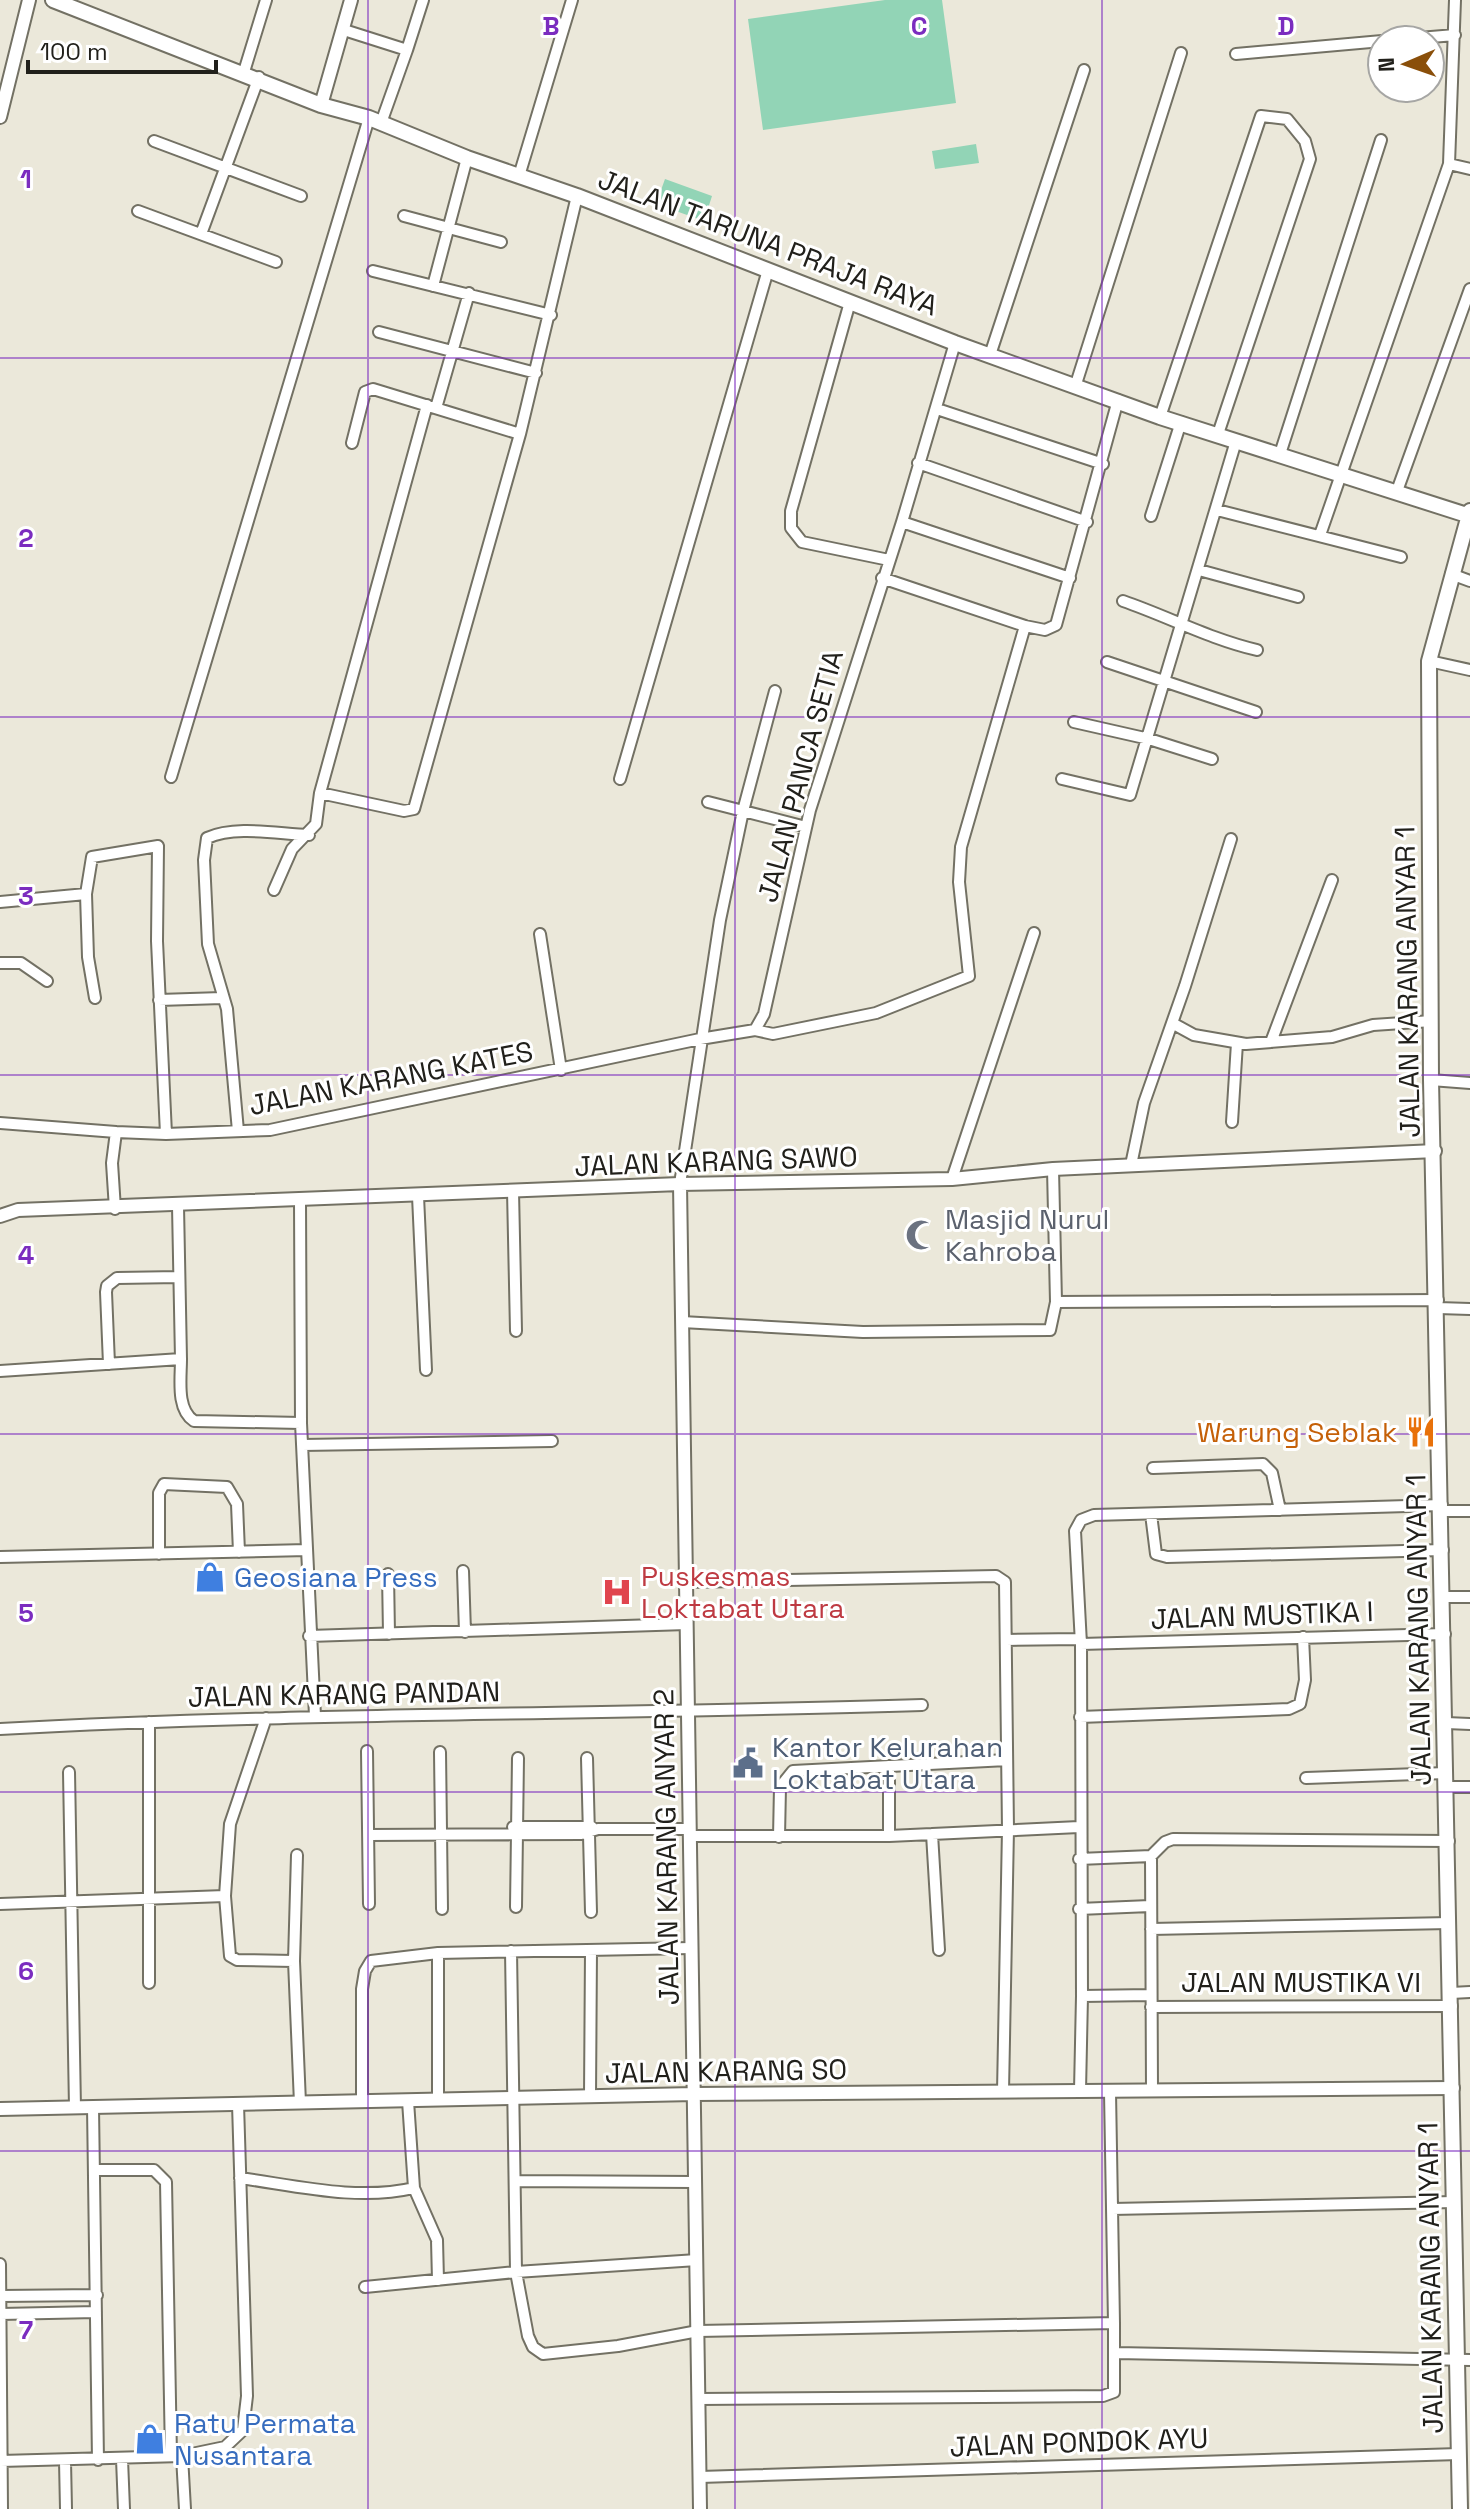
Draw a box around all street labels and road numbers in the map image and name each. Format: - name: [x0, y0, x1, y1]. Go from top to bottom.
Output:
- street label: JALAN TARUNA PRAJA RAYA: [593, 161, 943, 323]
- street label: JALAN PANCA SETIA: [749, 646, 851, 906]
- street label: JALAN KARANG ANYAR 1: [1386, 826, 1428, 1138]
- street label: JALAN KARANG KATES: [246, 1033, 536, 1123]
- street label: JALAN KARANG SAWO: [574, 1138, 858, 1184]
- street label: JALAN KARANG ANYAR 1: [1397, 1474, 1439, 1786]
- street label: JALAN MUSTIKA I: [1150, 1593, 1374, 1637]
- street label: JALAN KARANG PANDAN: [187, 1673, 501, 1715]
- street label: JALAN KARANG ANYAR 2: [645, 1688, 687, 2006]
- street label: JALAN MUSTIKA VI: [1181, 1964, 1421, 2000]
- street label: JALAN KARANG SO: [605, 2051, 847, 2091]
- street label: JALAN KARANG ANYAR 1: [1409, 2122, 1451, 2434]
- street label: JALAN PONDOK AYU: [949, 2419, 1209, 2465]

